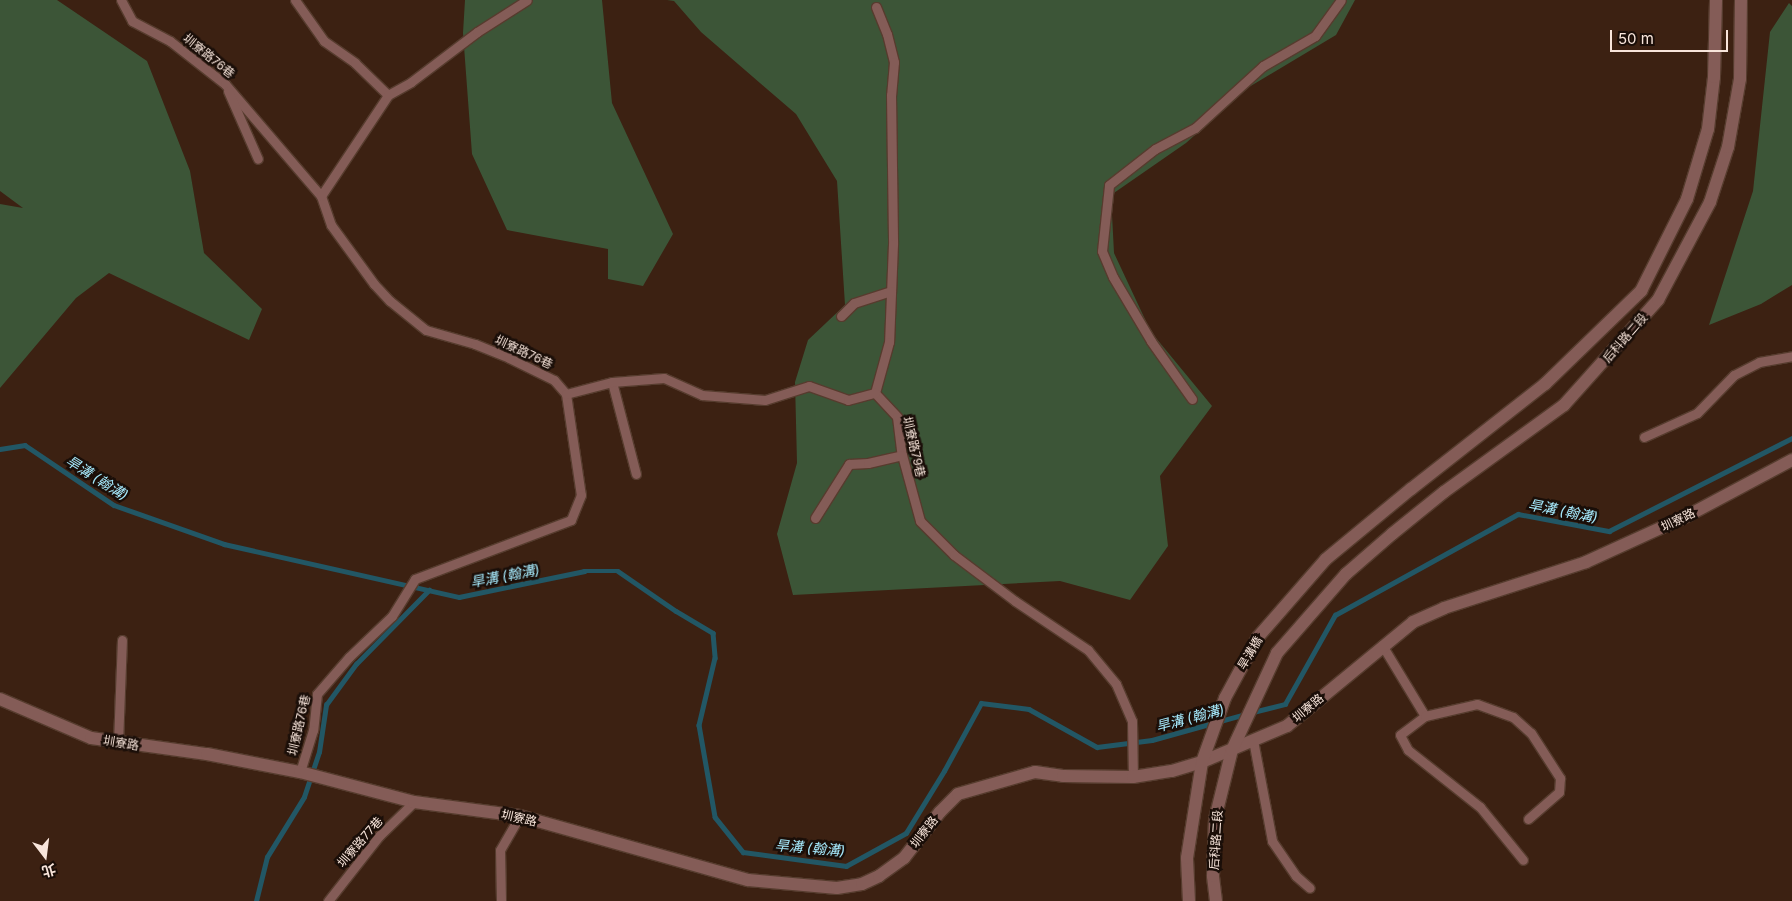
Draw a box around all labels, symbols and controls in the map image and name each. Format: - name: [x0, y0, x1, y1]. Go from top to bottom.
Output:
- scale bar: [1612, 20, 1730, 52]
- text: 50 m: [1618, 29, 1654, 48]
- street label: 圳寮路76巷: [180, 31, 238, 81]
- street label: 后科路二段: [1600, 311, 1650, 365]
- street label: 圳寮路76巷: [493, 332, 555, 372]
- street label: 圳寮路79巷: [900, 415, 928, 479]
- water label: 旱溝 (翰溝): [63, 452, 131, 504]
- water label: 旱溝 (翰溝): [1527, 496, 1599, 526]
- street label: 圳寮路: [1659, 506, 1697, 534]
- water label: 旱溝 (翰溝): [469, 561, 541, 591]
- street label: 旱溝橋: [1235, 634, 1265, 672]
- street label: 圳寮路: [1290, 691, 1326, 725]
- street label: 圳寮路76巷: [285, 693, 313, 757]
- water label: 旱溝 (翰溝): [1154, 701, 1226, 735]
- street label: 圳寮路: [102, 733, 140, 753]
- street label: 圳寮路: [500, 807, 538, 829]
- street label: 后科路二段: [1207, 810, 1225, 870]
- street label: 圳寮路: [907, 813, 941, 851]
- street label: 圳寮路77巷: [334, 814, 386, 870]
- north arrow: [20, 831, 70, 881]
- water label: 旱溝 (翰溝): [774, 837, 846, 859]
- text: 北: [40, 861, 58, 881]

